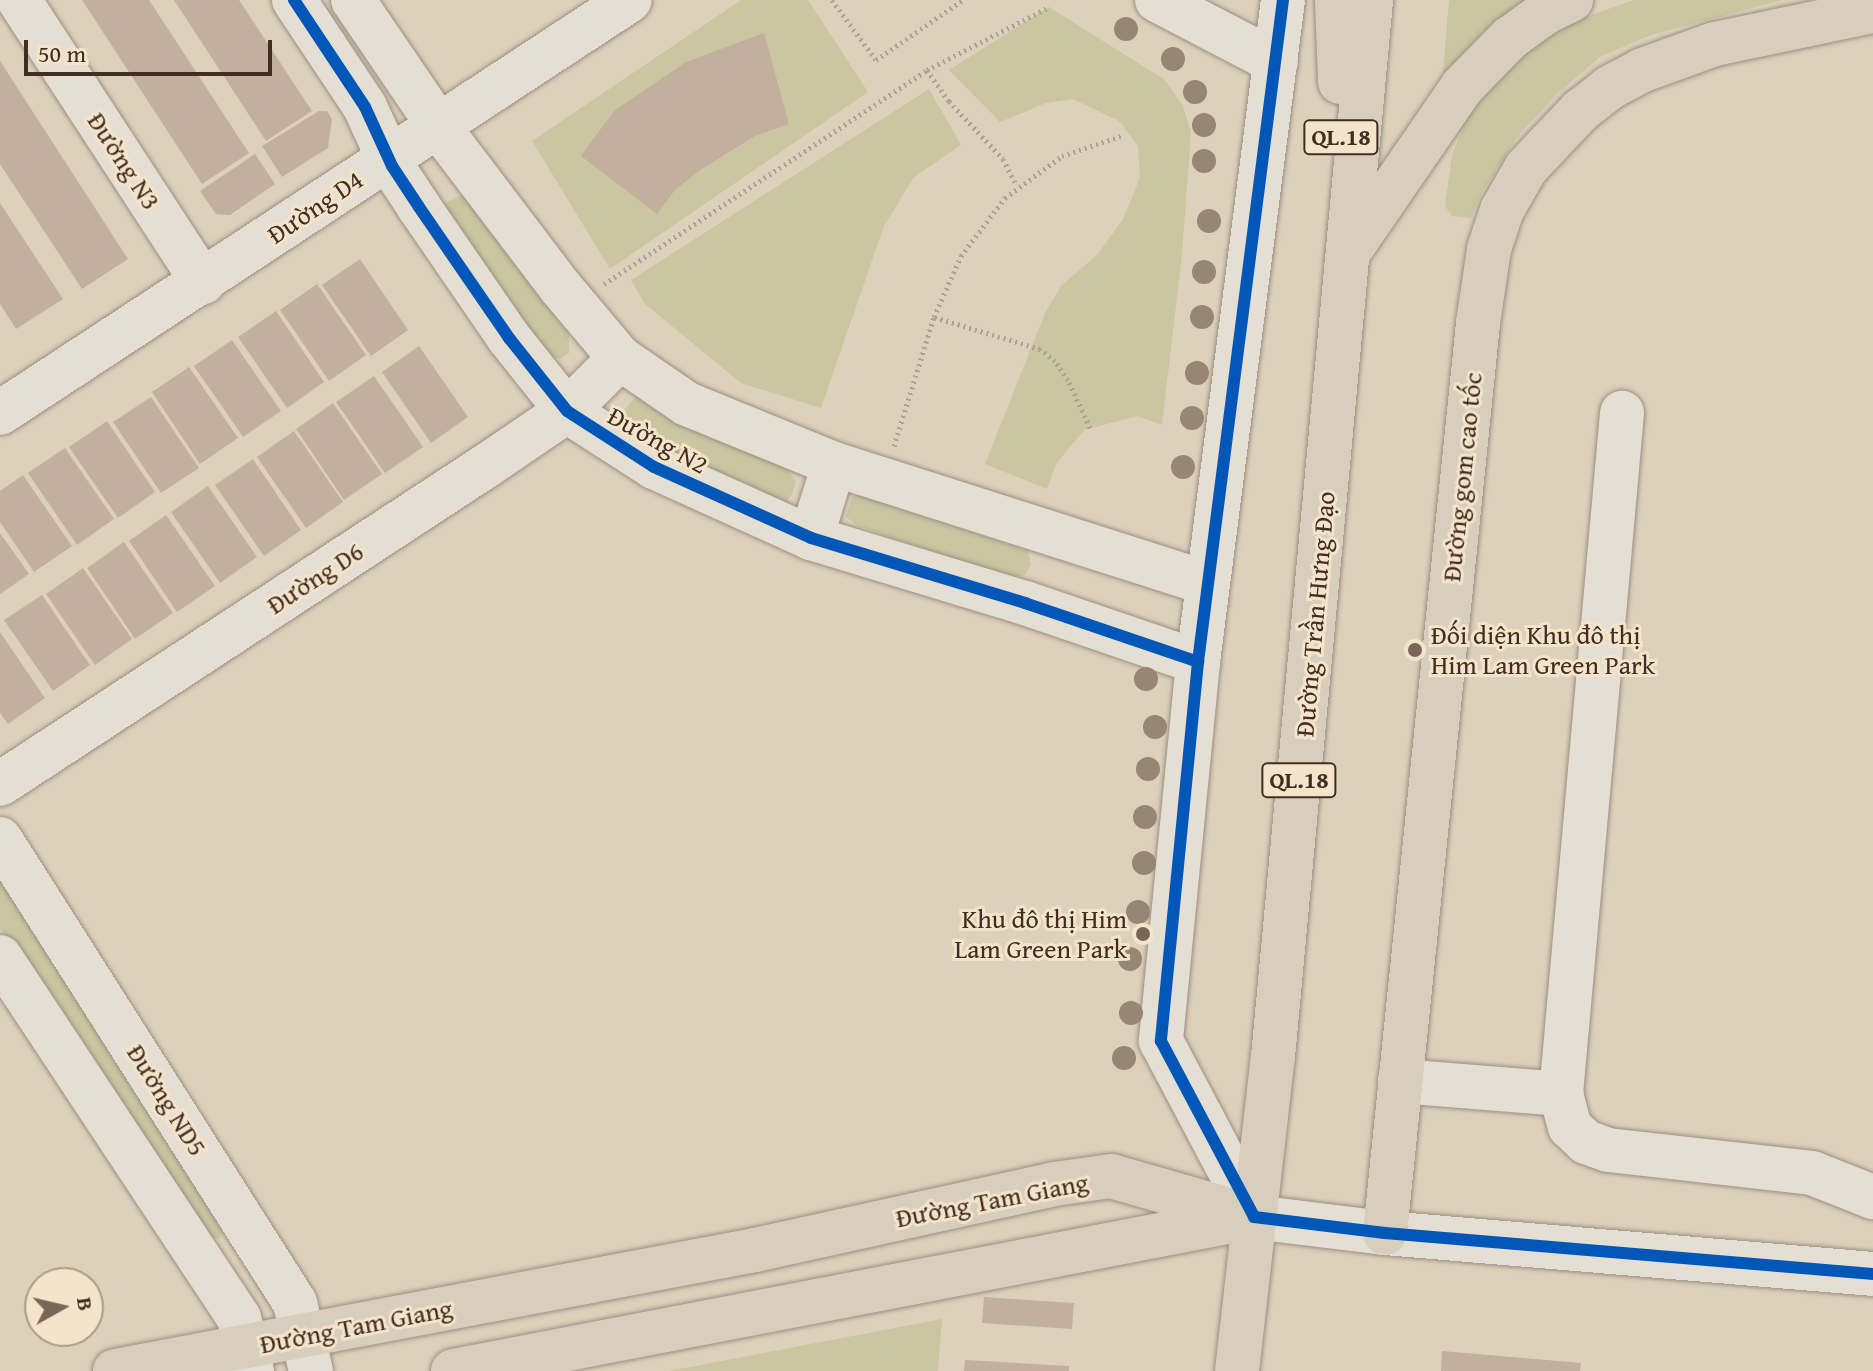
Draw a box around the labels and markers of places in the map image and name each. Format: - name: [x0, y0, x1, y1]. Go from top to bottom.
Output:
- place label: Đối diện Khu đô thị Him Lam Green Park: [1431, 619, 1655, 680]
- marker: Đối diện Khu đô thị Him Lam Green Park: [1406, 641, 1424, 659]
- place label: Khu đô thị Him Lam Green Park: [955, 903, 1127, 964]
- marker: Khu đô thị Him Lam Green Park: [1134, 925, 1152, 943]

